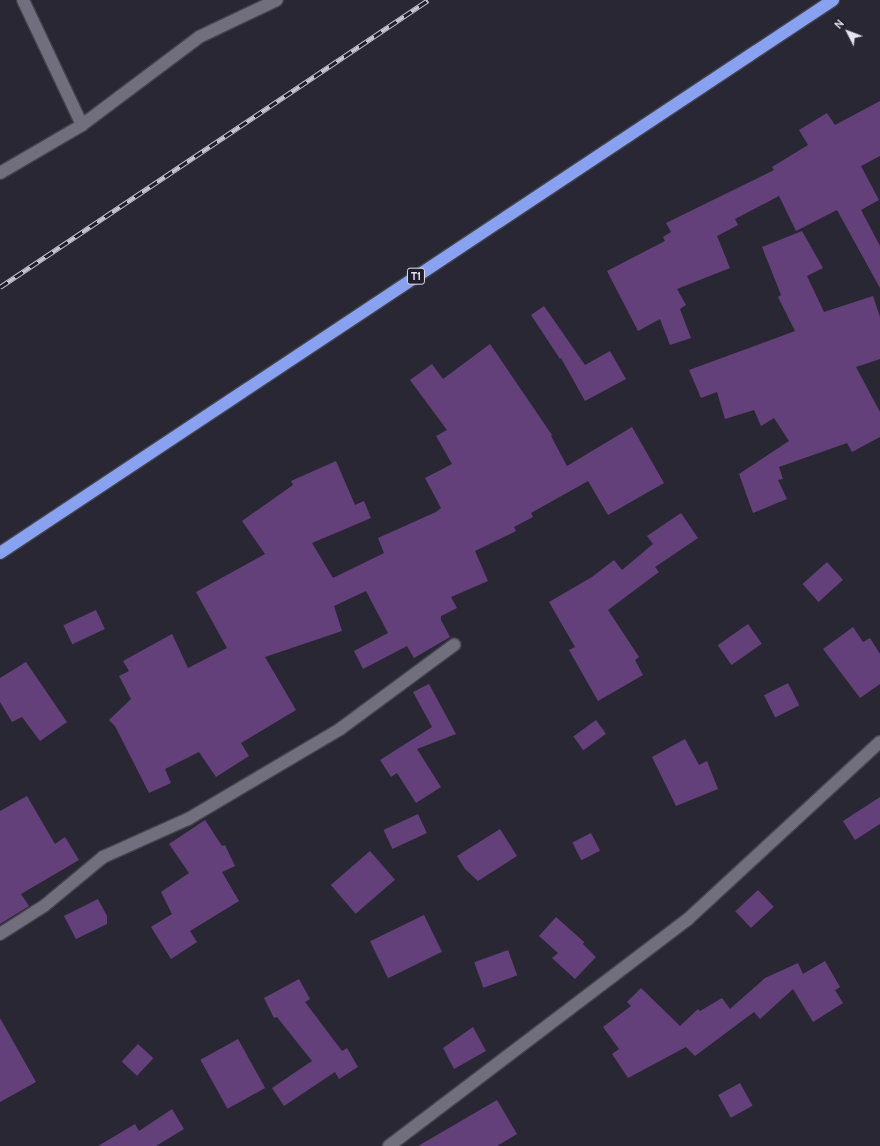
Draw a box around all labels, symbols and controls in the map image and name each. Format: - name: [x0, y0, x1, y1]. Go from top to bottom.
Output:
- north arrow: [828, 12, 868, 52]
- text: N: [831, 16, 847, 32]
- road number: T1: [406, 267, 426, 285]

